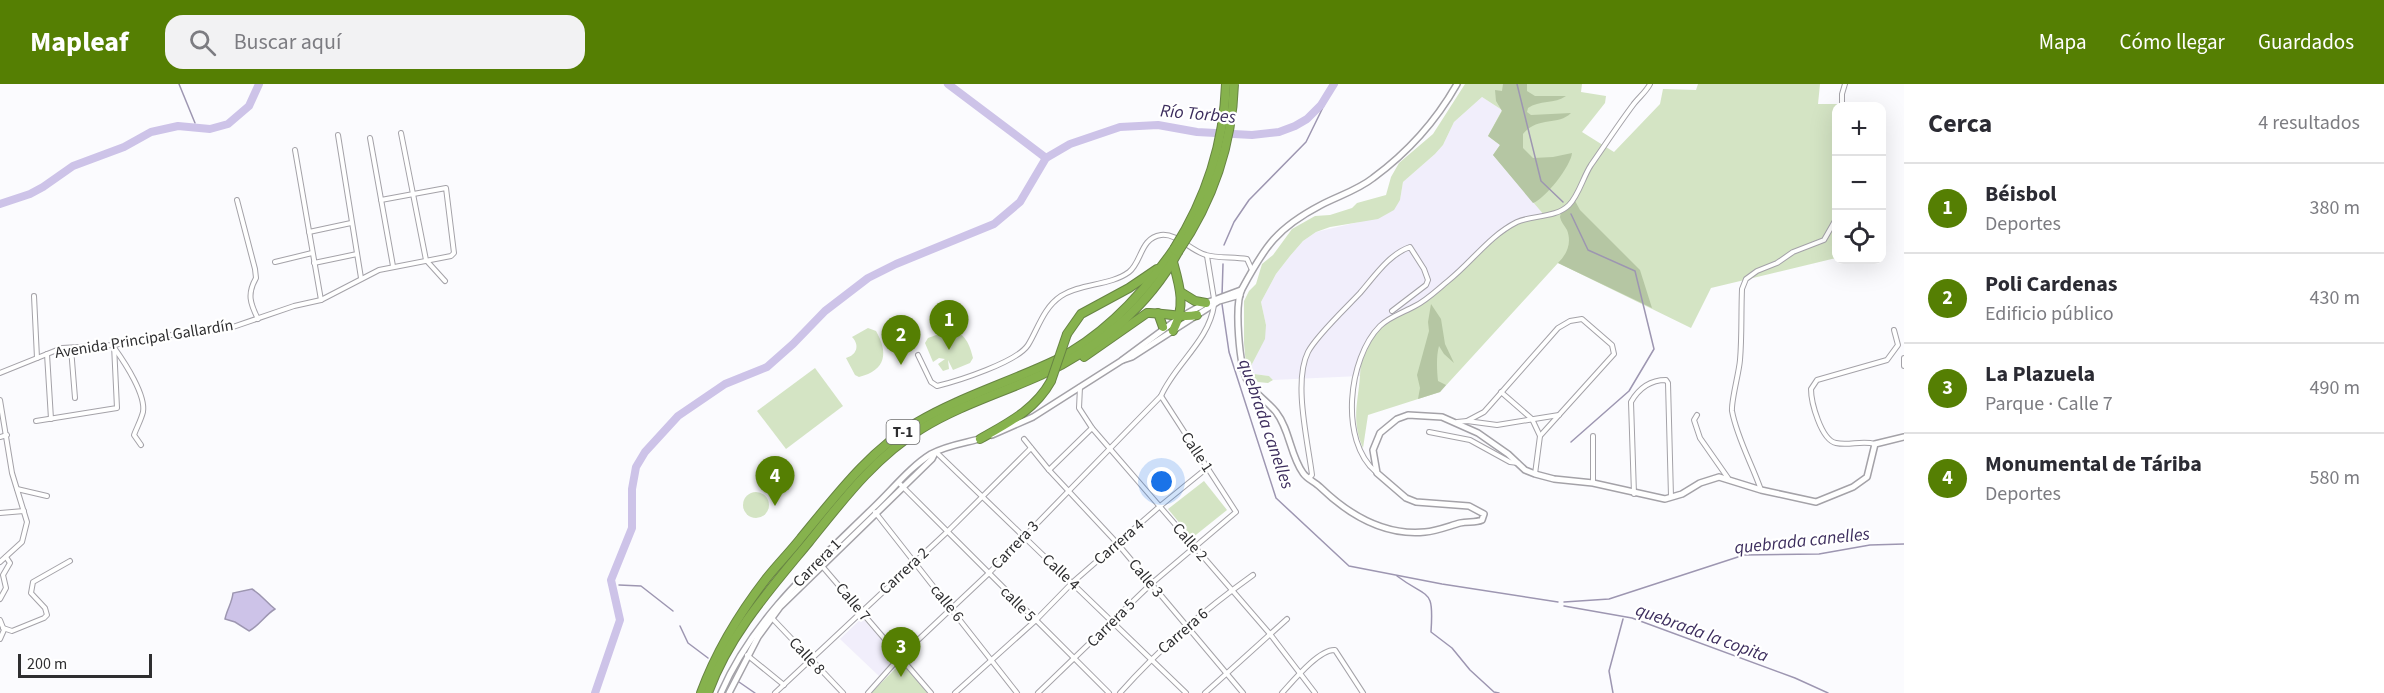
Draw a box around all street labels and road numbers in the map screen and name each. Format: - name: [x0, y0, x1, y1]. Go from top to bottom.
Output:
- street label: Avenida Principal Gallardín: [53, 314, 235, 364]
- road number: T-1: [886, 420, 920, 444]
- street label: Calle 1: [1175, 427, 1219, 477]
- street label: Carrera 4: [1089, 514, 1149, 570]
- street label: Carrera 3: [986, 516, 1044, 574]
- street label: Calle 2: [1167, 518, 1213, 566]
- street label: Carrera 1: [788, 534, 846, 592]
- street label: Carrera 2: [874, 542, 934, 600]
- street label: Calle 4: [1037, 549, 1085, 595]
- street label: Calle 3: [1123, 554, 1169, 602]
- street label: Calle 7: [830, 578, 876, 626]
- street label: calle 6: [925, 580, 969, 626]
- street label: calle 5: [995, 581, 1041, 627]
- street label: Carrera 5: [1082, 594, 1140, 652]
- street label: Carrera 6: [1153, 603, 1213, 659]
- street label: Calle 8: [784, 632, 830, 680]

